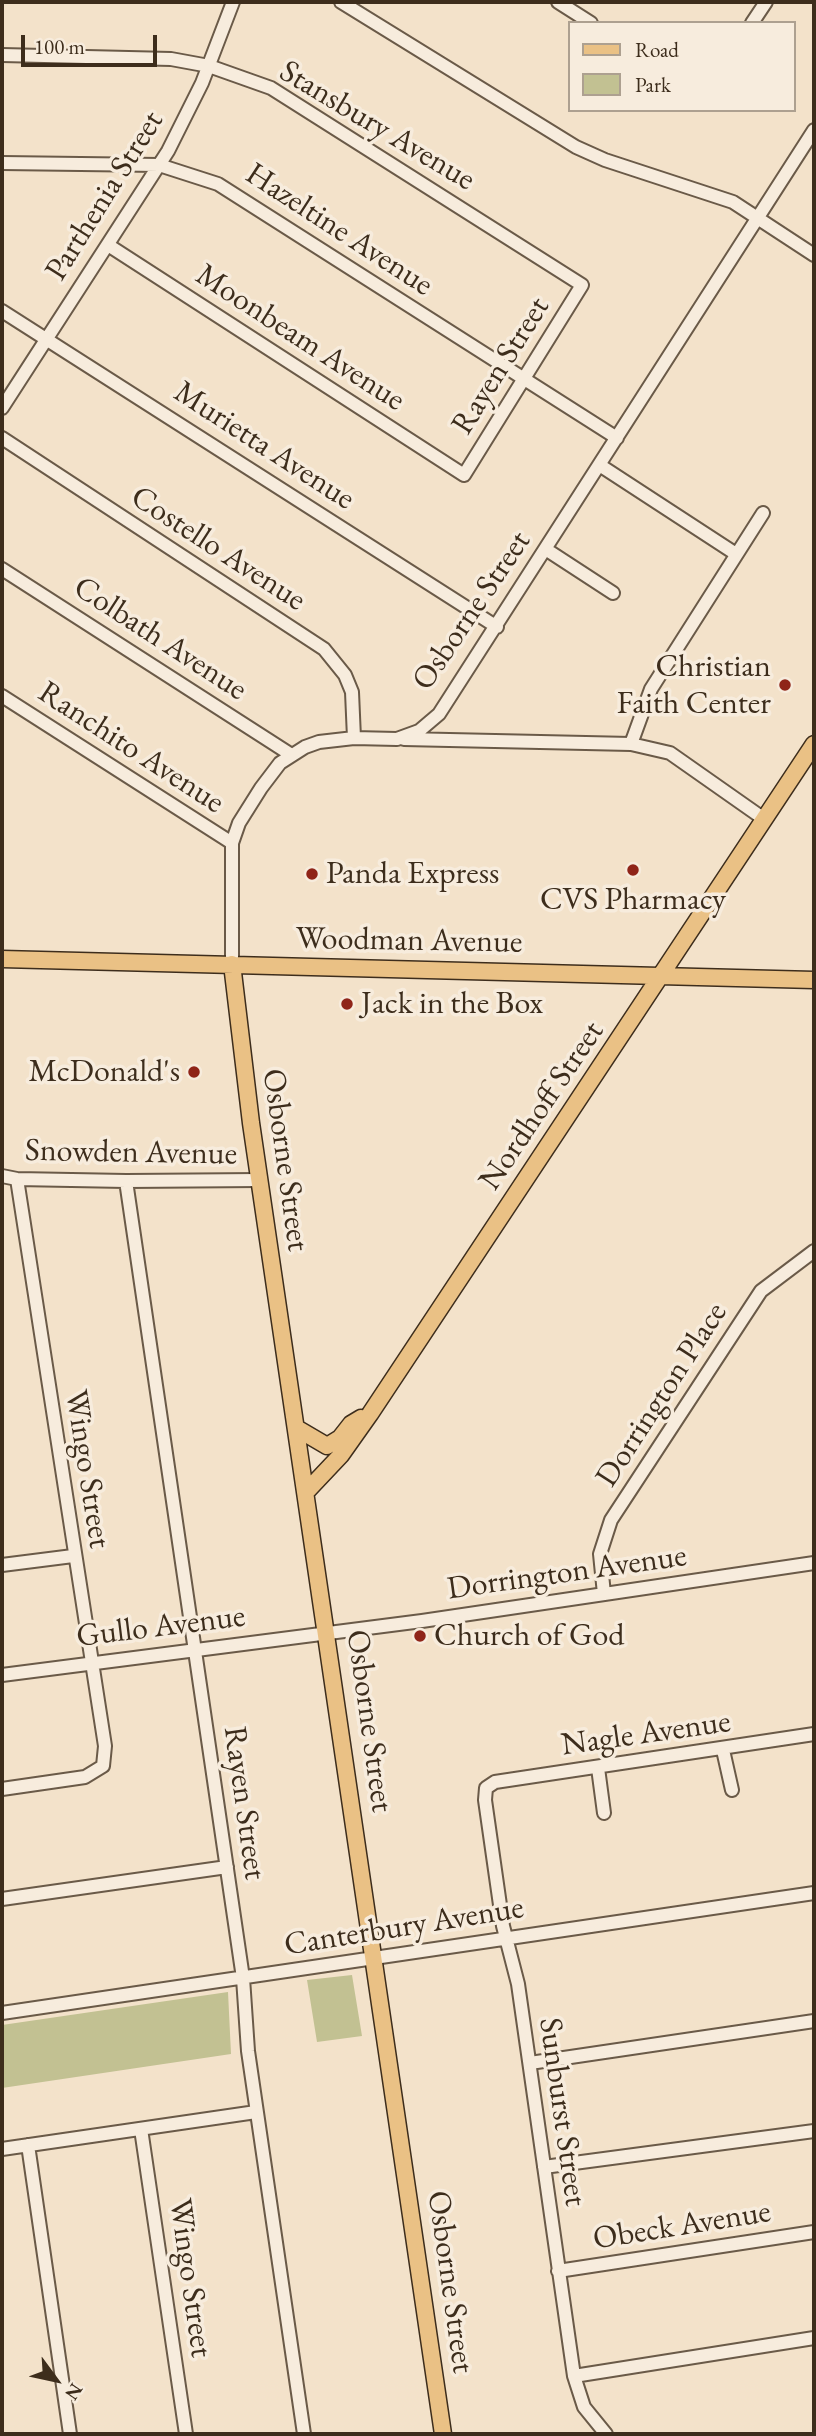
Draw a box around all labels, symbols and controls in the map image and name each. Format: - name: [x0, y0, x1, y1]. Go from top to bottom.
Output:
- scale bar: [24, 21, 161, 65]
- legend: [568, 21, 795, 112]
- text: 100 m: [34, 33, 85, 60]
- text: Road: [635, 36, 679, 63]
- street label: Stansbury Avenue: [272, 53, 482, 199]
- text: Park: [635, 71, 671, 98]
- street label: Parthenia Street: [38, 104, 172, 288]
- street label: Hazeltine Avenue: [238, 155, 440, 305]
- street label: Moonbeam Avenue: [188, 256, 412, 420]
- street label: Rayen Street: [444, 290, 558, 442]
- street label: Murietta Avenue: [166, 373, 362, 519]
- street label: Costello Avenue: [123, 478, 313, 620]
- street label: Osborne Street: [405, 524, 539, 698]
- street label: Colbath Avenue: [66, 569, 254, 709]
- place label: Christian Faith Center: [617, 648, 771, 723]
- street label: Ranchito Avenue: [31, 674, 231, 822]
- marker: Christian Faith Center: [777, 677, 793, 693]
- place label: Panda Express: [326, 855, 499, 893]
- marker: CVS Pharmacy: [625, 862, 641, 878]
- marker: Panda Express: [304, 866, 320, 882]
- place label: CVS Pharmacy: [540, 881, 726, 919]
- street label: Woodman Avenue: [295, 920, 523, 962]
- place label: Jack in the Box: [361, 985, 543, 1023]
- marker: Jack in the Box: [339, 996, 355, 1012]
- street label: Nordhoff Street: [471, 1014, 613, 1198]
- place label: McDonald's: [29, 1053, 180, 1091]
- marker: McDonald's: [186, 1064, 202, 1080]
- street label: Osborne Street: [253, 1066, 317, 1254]
- street label: Snowden Avenue: [25, 1132, 237, 1174]
- street label: Dorrington Place: [588, 1296, 736, 1494]
- street label: Wingo Street: [56, 1387, 118, 1551]
- street label: Dorrington Avenue: [445, 1537, 689, 1609]
- street label: Gullo Avenue: [74, 1598, 248, 1656]
- place label: Church of God: [434, 1617, 624, 1655]
- street label: Osborne Street: [337, 1627, 401, 1815]
- marker: Church of God: [412, 1628, 428, 1644]
- street label: Nagle Avenue: [559, 1703, 733, 1765]
- street label: Rayen Street: [214, 1724, 274, 1882]
- street label: Canterbury Avenue: [282, 1889, 526, 1965]
- street label: Sunburst Street: [530, 2015, 594, 2209]
- street label: Osborne Street: [418, 2188, 482, 2376]
- street label: Obeck Avenue: [590, 2193, 774, 2259]
- street label: Wingo Street: [160, 2196, 220, 2360]
- north arrow: [21, 2345, 91, 2415]
- text: N: [59, 2378, 89, 2405]

